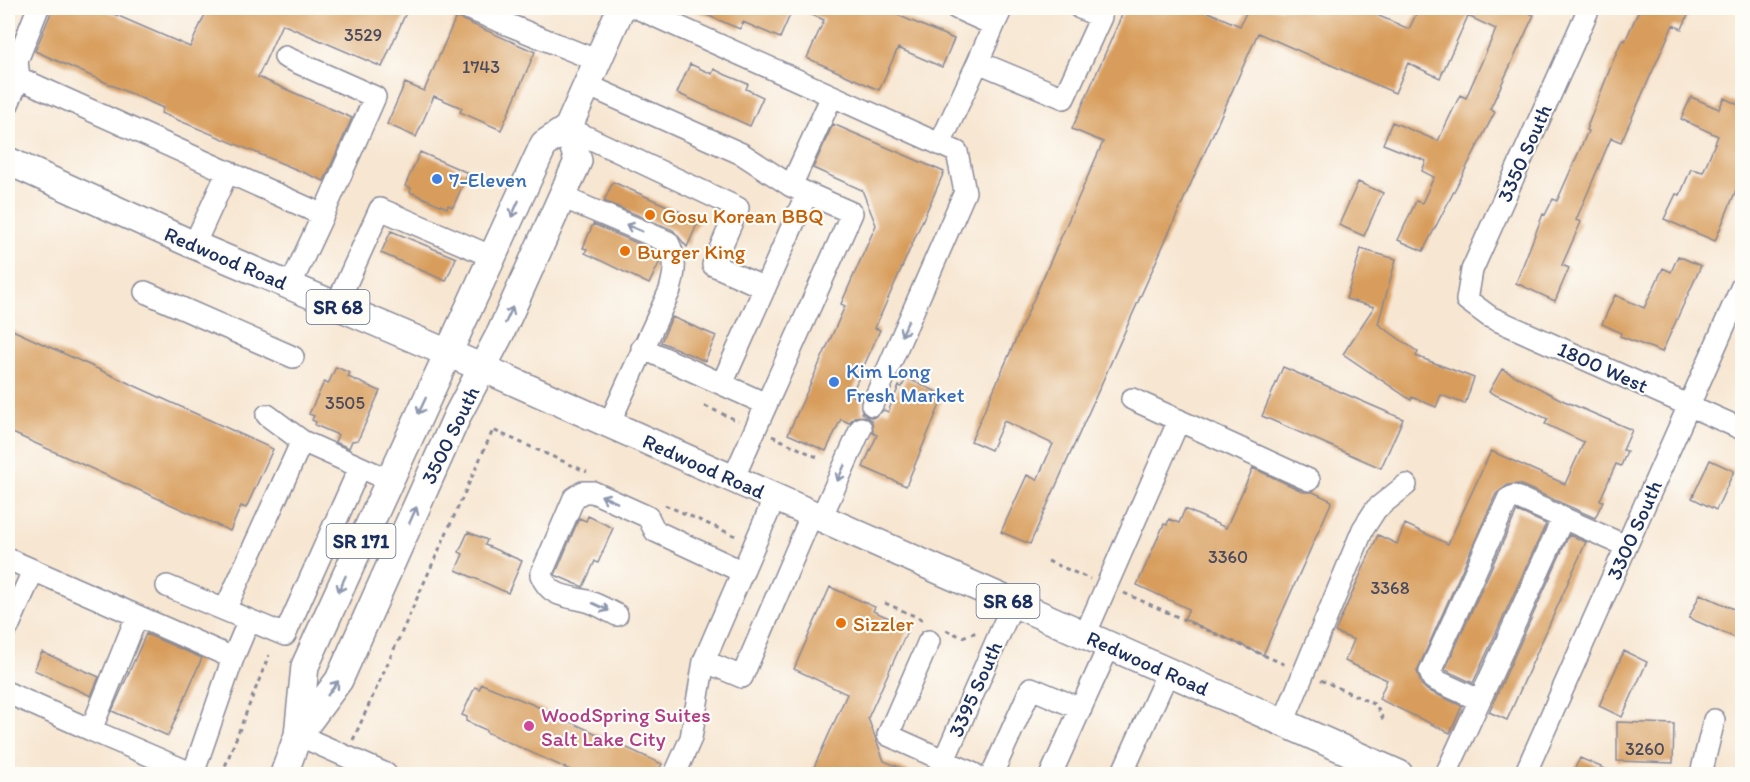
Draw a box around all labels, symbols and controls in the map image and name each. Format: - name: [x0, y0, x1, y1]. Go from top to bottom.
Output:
- house number: 3529: [344, 24, 382, 46]
- house number: 1743: [462, 56, 500, 78]
- street label: 3350 South: [1491, 100, 1557, 206]
- place label: 7-Eleven: [449, 167, 527, 192]
- marker: 7-Eleven: [430, 172, 444, 186]
- one-way arrow: [509, 200, 520, 218]
- place label: Gosu Korean BBQ: [662, 203, 824, 228]
- marker: Gosu Korean BBQ: [643, 208, 657, 222]
- street label: Redwood Road: [161, 221, 292, 295]
- one-way arrow: [625, 222, 644, 233]
- place label: Burger King: [637, 239, 746, 264]
- marker: Burger King: [618, 244, 632, 258]
- road number: SR 68: [306, 290, 370, 324]
- one-way arrow: [503, 307, 515, 325]
- one-way arrow: [899, 319, 910, 337]
- street label: 1800 West: [1554, 336, 1652, 398]
- place label: Kim Long Fresh Market: [846, 358, 965, 407]
- marker: Kim Long Fresh Market: [827, 375, 841, 389]
- street label: 3500 South: [416, 382, 485, 488]
- house number: 3505: [325, 392, 365, 414]
- one-way arrow: [416, 397, 428, 415]
- street label: Redwood Road: [639, 428, 769, 504]
- one-way arrow: [835, 463, 846, 481]
- street label: 3300 South: [1601, 476, 1667, 584]
- one-way arrow: [600, 493, 618, 504]
- one-way arrow: [407, 507, 419, 525]
- road number: SR 171: [326, 524, 395, 558]
- house number: 3360: [1208, 546, 1248, 568]
- one-way arrow: [336, 574, 347, 592]
- house number: 3368: [1370, 577, 1410, 599]
- road number: SR 68: [976, 584, 1040, 618]
- one-way arrow: [591, 601, 609, 613]
- place label: Sizzler: [853, 611, 914, 636]
- marker: Sizzler: [834, 616, 848, 630]
- street label: Redwood Road: [1083, 625, 1213, 701]
- street label: 3395 South: [943, 637, 1007, 741]
- one-way arrow: [326, 680, 339, 696]
- place label: WoodSpring Suites Salt Lake City: [541, 702, 711, 751]
- marker: WoodSpring Suites Salt Lake City: [522, 719, 536, 733]
- house number: 3260: [1625, 738, 1665, 760]

